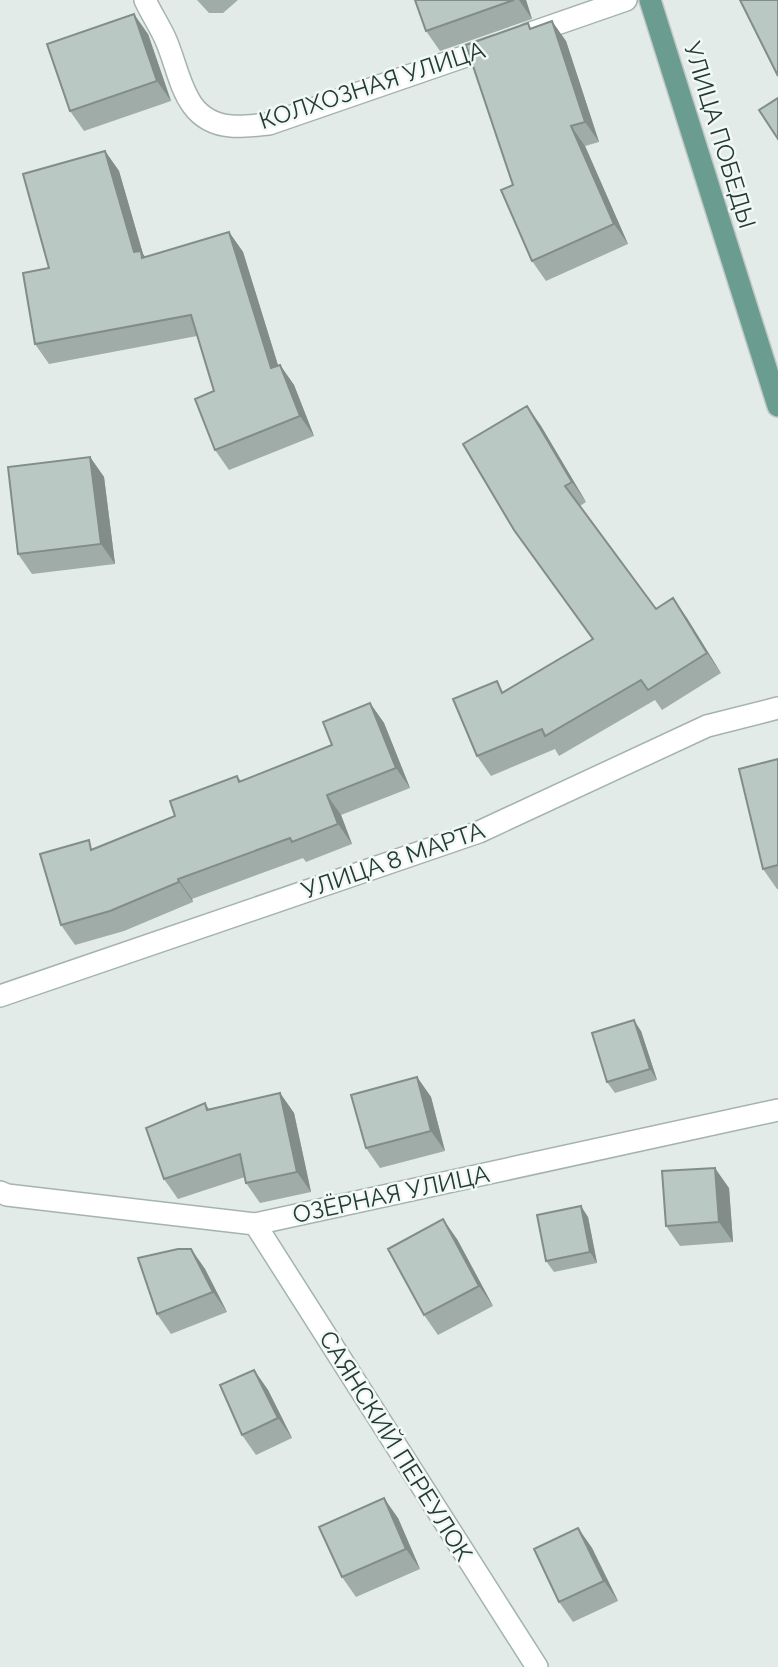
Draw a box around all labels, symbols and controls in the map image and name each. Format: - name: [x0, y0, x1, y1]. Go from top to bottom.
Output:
- street label: КОЛХОЗНАЯ УЛИЦА: [255, 35, 489, 135]
- street label: УЛИЦА ПОБЕДЫ: [678, 38, 762, 232]
- street label: УЛИЦА 8 МАРТА: [298, 815, 488, 905]
- street label: ОЗЁРНАЯ УЛИЦА: [290, 1159, 492, 1229]
- street label: САЯНСКИЙ ПЕРЕУЛОК: [313, 1325, 479, 1567]

